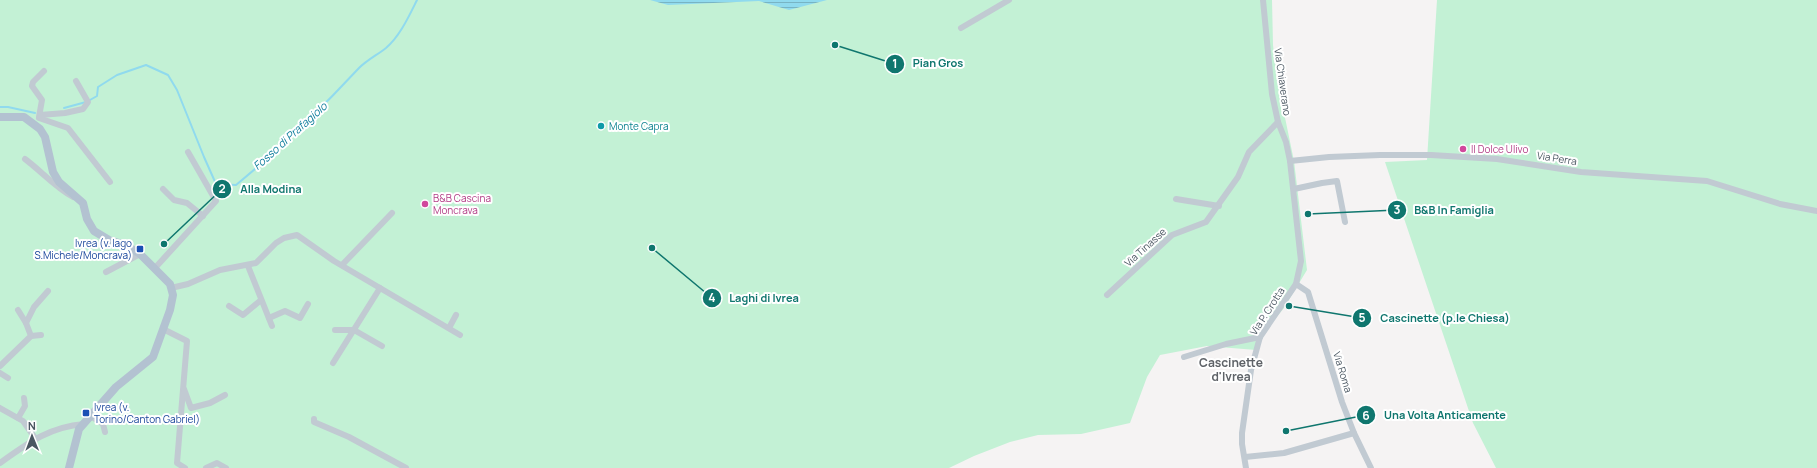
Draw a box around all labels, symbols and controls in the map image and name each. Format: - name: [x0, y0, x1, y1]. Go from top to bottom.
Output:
- street label: Via Chiaverano: [1271, 47, 1295, 117]
- callout: Pian Gros: [885, 52, 971, 75]
- text: 1: [892, 55, 898, 72]
- text: Pian Gros: [913, 55, 963, 70]
- water label: Fosso di Prafagiolo: [250, 97, 331, 173]
- place label: Monte Capra: [609, 119, 669, 133]
- marker: Monte Capra: [596, 121, 606, 131]
- place label: Il Dolce Ulivo: [1471, 142, 1528, 156]
- marker: Il Dolce Ulivo: [1458, 144, 1468, 154]
- street label: Via Perra: [1536, 148, 1578, 168]
- callout: Alla Modina: [212, 177, 309, 200]
- text: 2: [218, 180, 226, 197]
- text: Alla Modina: [240, 181, 302, 196]
- place label: B&B Cascina Moncrava: [433, 191, 491, 217]
- marker: B&B Cascina Moncrava: [420, 199, 430, 209]
- callout: B&B In Famiglia: [1387, 199, 1502, 222]
- text: 3: [1394, 201, 1401, 218]
- text: B&B In Famiglia: [1414, 202, 1494, 217]
- street label: Via Tinasse: [1121, 224, 1169, 270]
- place label: Ivrea (v. lago S.Michele/Moncrava): [35, 236, 132, 262]
- marker: Ivrea (v. lago S.Michele/Moncrava): [135, 244, 145, 254]
- street label: Via P. Crotta: [1246, 284, 1288, 338]
- callout: Laghi di Ivrea: [702, 286, 807, 309]
- text: 4: [708, 289, 716, 306]
- text: Laghi di Ivrea: [729, 290, 799, 305]
- callout: Cascinette (p.le Chiesa): [1352, 306, 1518, 329]
- text: 5: [1358, 309, 1366, 326]
- text: Cascinette (p.le Chiesa): [1380, 310, 1510, 325]
- street label: Via Roma: [1330, 350, 1356, 394]
- district label: Cascinette d'Ivrea: [1199, 354, 1263, 385]
- place label: Ivrea (v. Torino/Canton Gabriel): [94, 400, 200, 426]
- callout: Una Volta Anticamente: [1356, 404, 1514, 427]
- text: 6: [1362, 407, 1370, 424]
- text: Una Volta Anticamente: [1384, 407, 1506, 422]
- marker: Ivrea (v. Torino/Canton Gabriel): [81, 408, 91, 418]
- north arrow: [12, 416, 52, 456]
- text: N: [28, 418, 36, 433]

